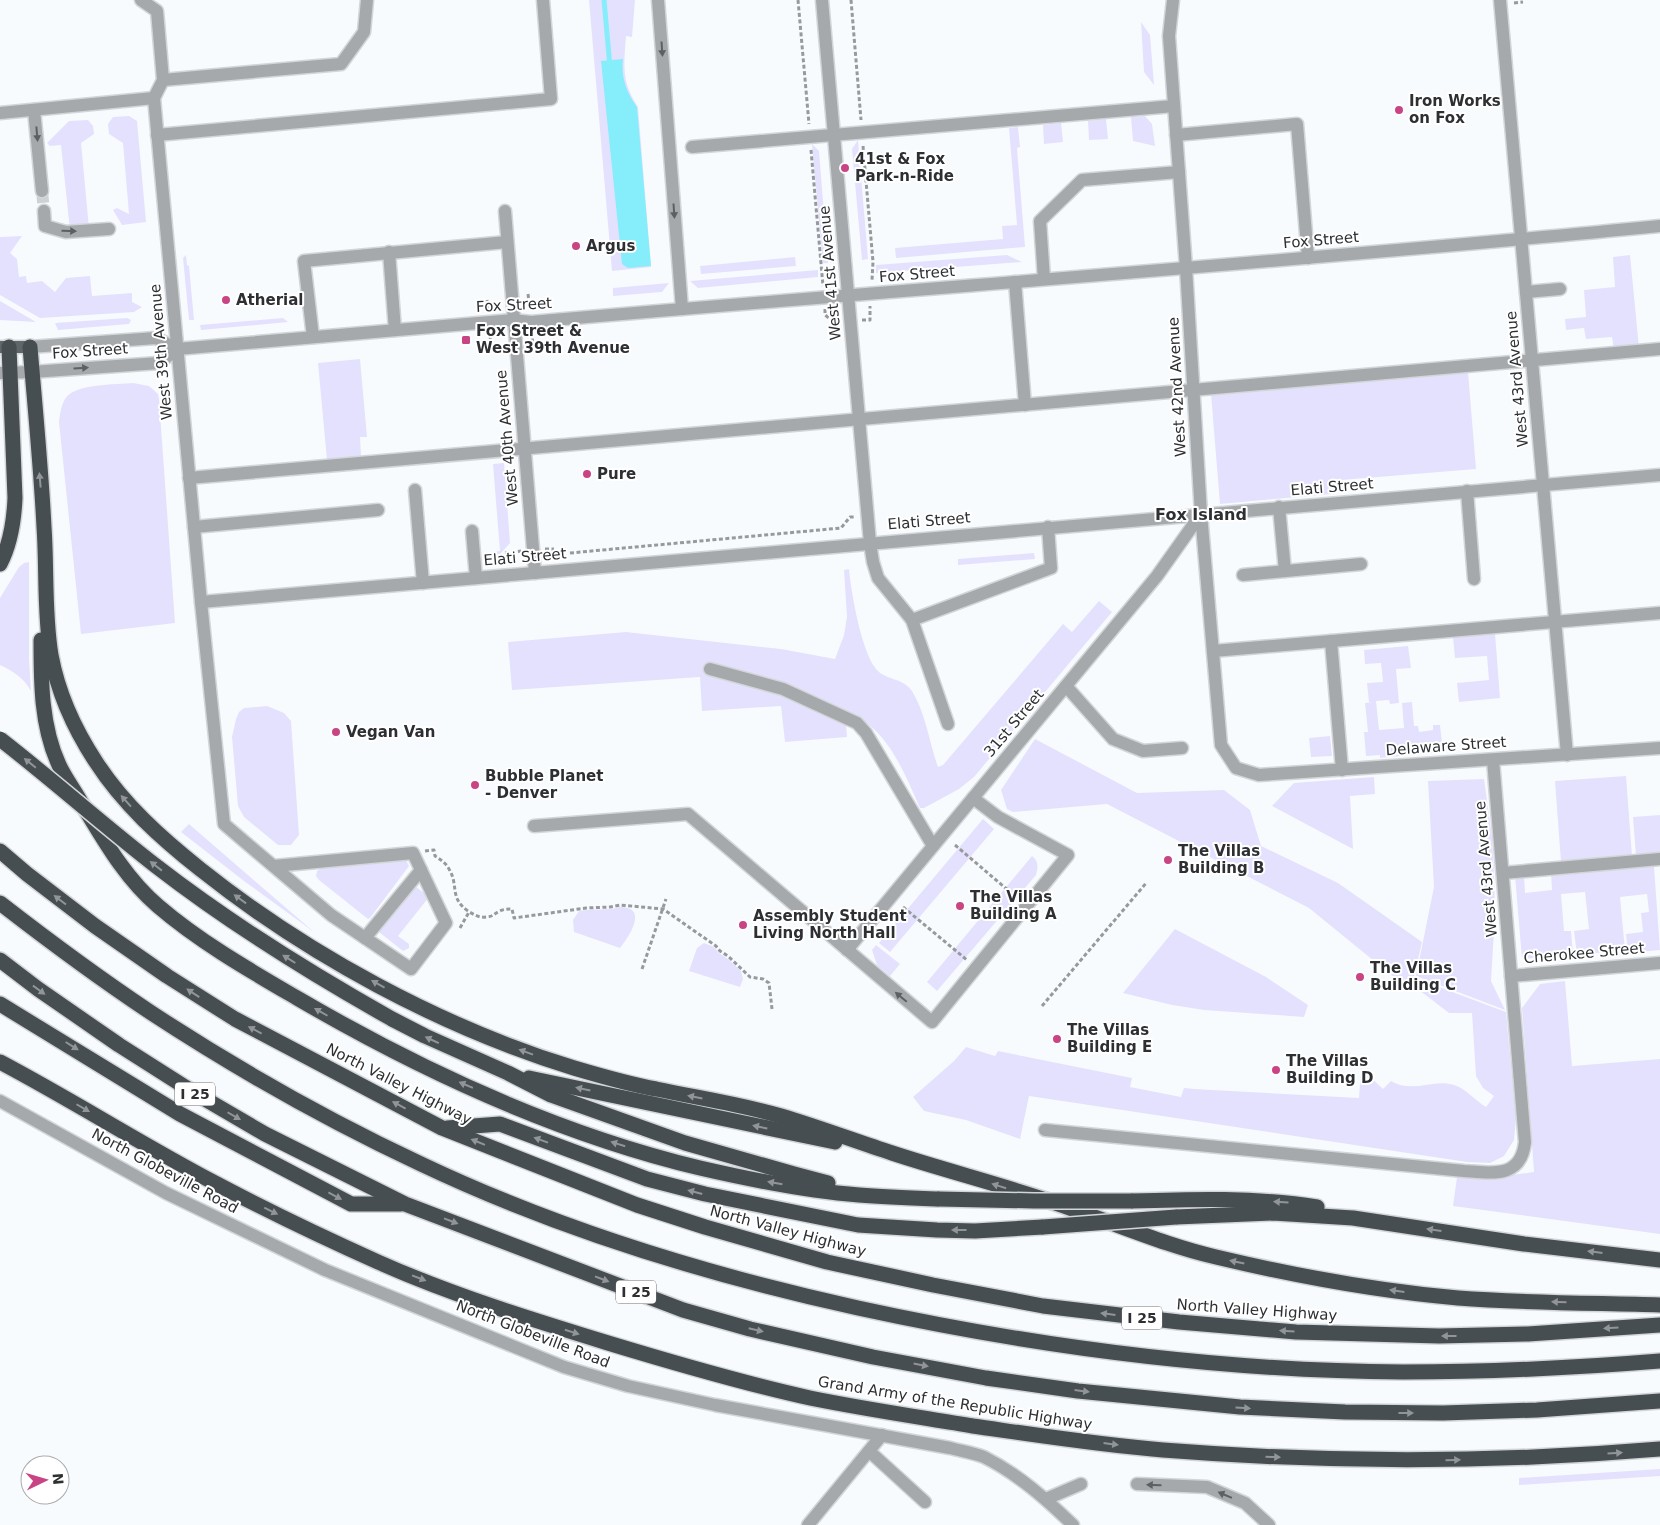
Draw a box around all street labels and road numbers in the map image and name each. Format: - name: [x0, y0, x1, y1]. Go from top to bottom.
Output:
- street label: West 41st Avenue: [815, 205, 845, 341]
- street label: Fox Street: [1282, 228, 1360, 252]
- street label: Fox Street: [878, 262, 956, 286]
- street label: West 39th Avenue: [146, 283, 176, 421]
- street label: Fox Street: [476, 294, 553, 316]
- street label: West 43rd Avenue: [1502, 310, 1532, 448]
- street label: West 42nd Avenue: [1164, 316, 1190, 458]
- street label: Fox Street: [51, 339, 129, 363]
- street label: West 40th Avenue: [492, 369, 522, 507]
- street label: Elati Street: [1290, 474, 1374, 500]
- street label: Elati Street: [887, 508, 971, 534]
- street label: Elati Street: [483, 544, 567, 570]
- street label: 31st Street: [980, 685, 1048, 761]
- street label: Delaware Street: [1385, 733, 1507, 759]
- street label: West 43rd Avenue: [1471, 800, 1501, 938]
- street label: Cherokee Street: [1523, 939, 1645, 967]
- street label: North Valley Highway: [323, 1039, 475, 1129]
- road number: I 25: [175, 1082, 215, 1106]
- street label: North Globeville Road: [89, 1125, 241, 1217]
- street label: North Valley Highway: [708, 1201, 868, 1261]
- road number: I 25: [616, 1280, 656, 1304]
- street label: North Valley Highway: [1176, 1295, 1338, 1325]
- street label: North Globeville Road: [453, 1296, 613, 1372]
- road number: I 25: [1122, 1306, 1162, 1330]
- street label: Grand Army of the Republic Highway: [817, 1372, 1094, 1434]

